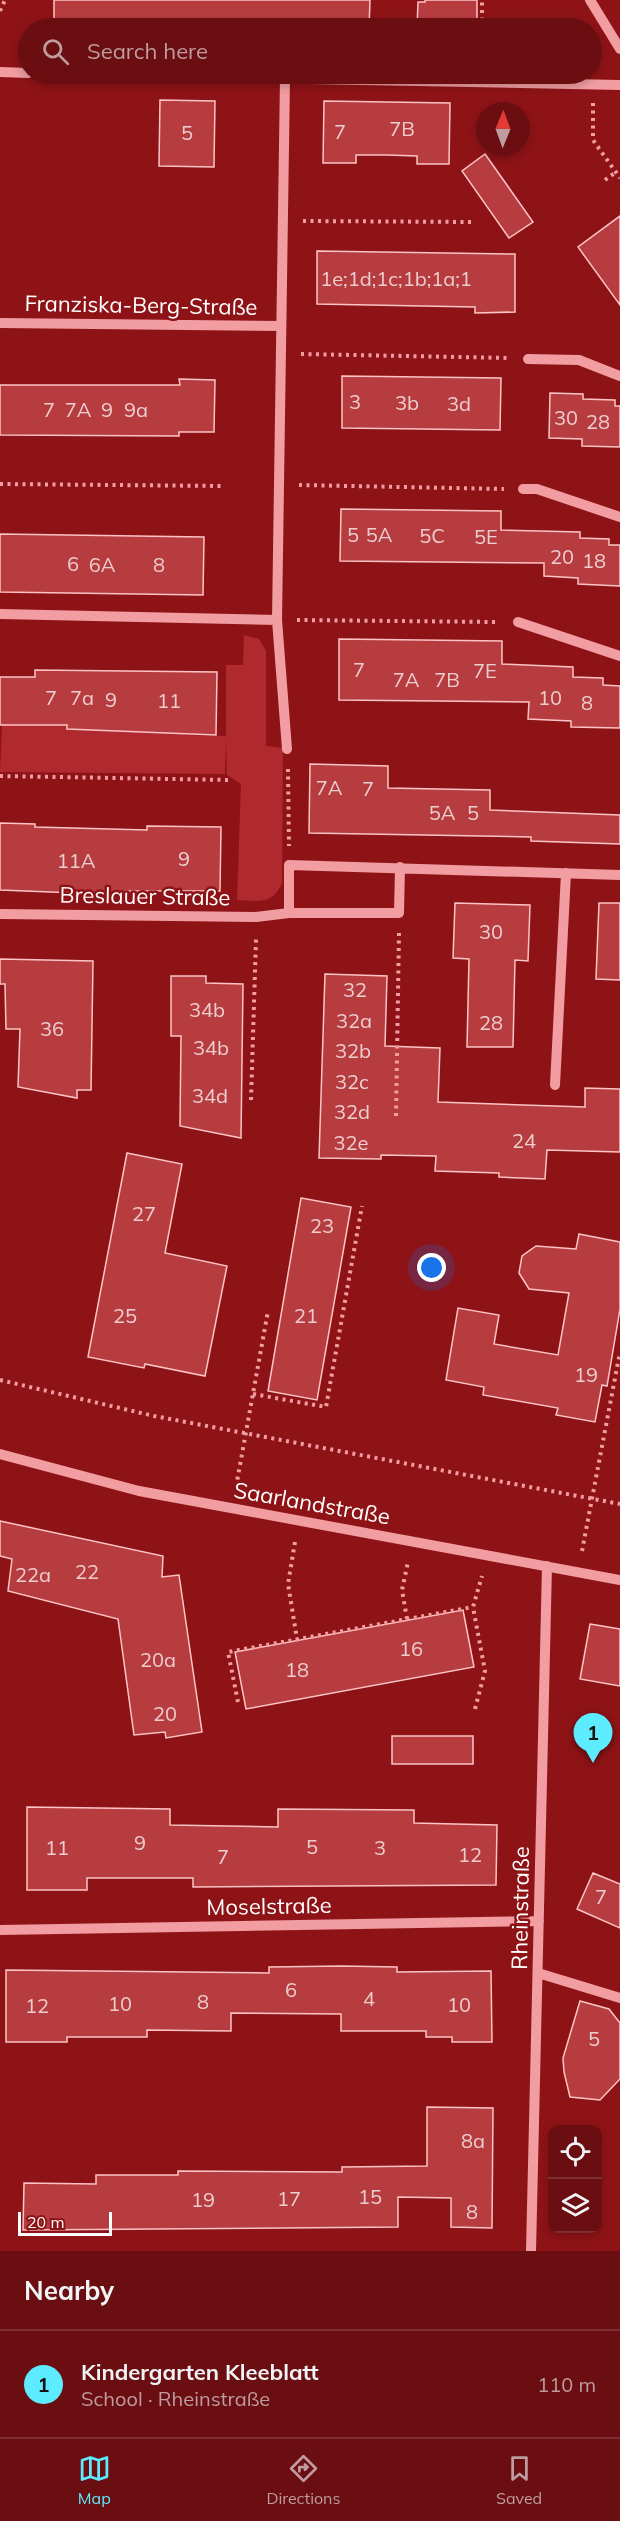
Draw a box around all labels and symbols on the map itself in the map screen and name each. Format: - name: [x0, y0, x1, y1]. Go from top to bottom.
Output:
- north arrow: [476, 102, 530, 156]
- house number: 7B: [389, 116, 415, 141]
- house number: 7: [334, 119, 346, 144]
- house number: 5: [181, 120, 193, 145]
- house number: 1e;1d;1c;1b;1a;1: [320, 266, 472, 291]
- street label: Franziska-Berg-Straße: [24, 289, 258, 321]
- house number: 3: [349, 389, 361, 414]
- house number: 3b: [395, 390, 419, 415]
- house number: 3d: [447, 391, 471, 416]
- house number: 7: [43, 397, 55, 422]
- house number: 7A: [65, 397, 92, 422]
- house number: 9: [101, 397, 113, 422]
- house number: 9a: [124, 397, 148, 422]
- house number: 30: [554, 405, 578, 430]
- house number: 28: [586, 409, 610, 434]
- house number: 5: [347, 522, 359, 547]
- house number: 5A: [366, 522, 393, 547]
- house number: 5C: [419, 523, 445, 548]
- house number: 5E: [474, 524, 498, 549]
- house number: 20: [550, 544, 574, 569]
- house number: 18: [582, 548, 606, 573]
- house number: 6: [67, 551, 79, 576]
- house number: 6A: [89, 552, 116, 577]
- house number: 8: [153, 552, 165, 577]
- house number: 7: [353, 657, 365, 682]
- house number: 7E: [473, 658, 497, 683]
- house number: 7A: [393, 667, 420, 692]
- house number: 7B: [434, 667, 460, 692]
- house number: 7: [45, 685, 57, 710]
- house number: 7a: [70, 685, 94, 710]
- house number: 10: [538, 685, 562, 710]
- house number: 9: [105, 687, 117, 712]
- house number: 11: [157, 688, 181, 713]
- house number: 8: [581, 690, 593, 715]
- house number: 7A: [316, 775, 343, 800]
- house number: 7: [362, 776, 374, 801]
- house number: 5A: [429, 800, 456, 825]
- house number: 5: [467, 800, 479, 825]
- house number: 9: [178, 846, 190, 871]
- house number: 11A: [57, 848, 96, 873]
- street label: Breslauer Straße: [59, 881, 231, 911]
- house number: 30: [479, 919, 503, 944]
- house number: 32: [343, 977, 367, 1002]
- house number: 34b: [189, 997, 225, 1022]
- house number: 32a: [336, 1008, 372, 1033]
- house number: 28: [479, 1010, 503, 1035]
- house number: 36: [40, 1016, 64, 1041]
- house number: 34b: [193, 1035, 229, 1060]
- house number: 32b: [335, 1038, 371, 1063]
- house number: 32c: [335, 1069, 369, 1094]
- house number: 34d: [192, 1083, 228, 1108]
- house number: 32d: [334, 1099, 370, 1124]
- house number: 24: [512, 1128, 536, 1153]
- house number: 32e: [334, 1130, 368, 1155]
- house number: 27: [132, 1201, 156, 1226]
- house number: 23: [310, 1213, 334, 1238]
- your location: [417, 1253, 446, 1282]
- house number: 25: [113, 1303, 137, 1328]
- house number: 21: [294, 1303, 318, 1328]
- house number: 19: [574, 1362, 598, 1387]
- street label: Saarlandstraße: [232, 1475, 392, 1531]
- house number: 22: [75, 1559, 99, 1584]
- house number: 22a: [15, 1562, 51, 1587]
- house number: 16: [399, 1636, 423, 1661]
- house number: 20a: [140, 1647, 176, 1672]
- house number: 18: [285, 1657, 309, 1682]
- house number: 20: [153, 1701, 177, 1726]
- pin: 1: [574, 1714, 612, 1763]
- house number: 9: [134, 1830, 146, 1855]
- house number: 5: [306, 1834, 318, 1859]
- house number: 11: [45, 1835, 69, 1860]
- house number: 3: [374, 1835, 386, 1860]
- house number: 12: [458, 1842, 482, 1867]
- house number: 7: [217, 1844, 229, 1869]
- street label: Rheinstraße: [505, 1846, 535, 1970]
- house number: 7: [595, 1884, 607, 1909]
- street label: Moselstraße: [206, 1891, 332, 1921]
- house number: 6: [285, 1977, 297, 2002]
- house number: 4: [363, 1986, 375, 2011]
- house number: 8: [197, 1989, 209, 2014]
- house number: 10: [108, 1991, 132, 2016]
- house number: 10: [447, 1992, 471, 2017]
- house number: 12: [25, 1993, 49, 2018]
- house number: 5: [588, 2026, 600, 2051]
- house number: 8a: [461, 2128, 485, 2153]
- house number: 15: [358, 2184, 382, 2209]
- house number: 17: [277, 2186, 301, 2211]
- house number: 19: [191, 2187, 215, 2212]
- house number: 8: [466, 2199, 478, 2224]
- scale bar: [18, 2209, 112, 2236]

